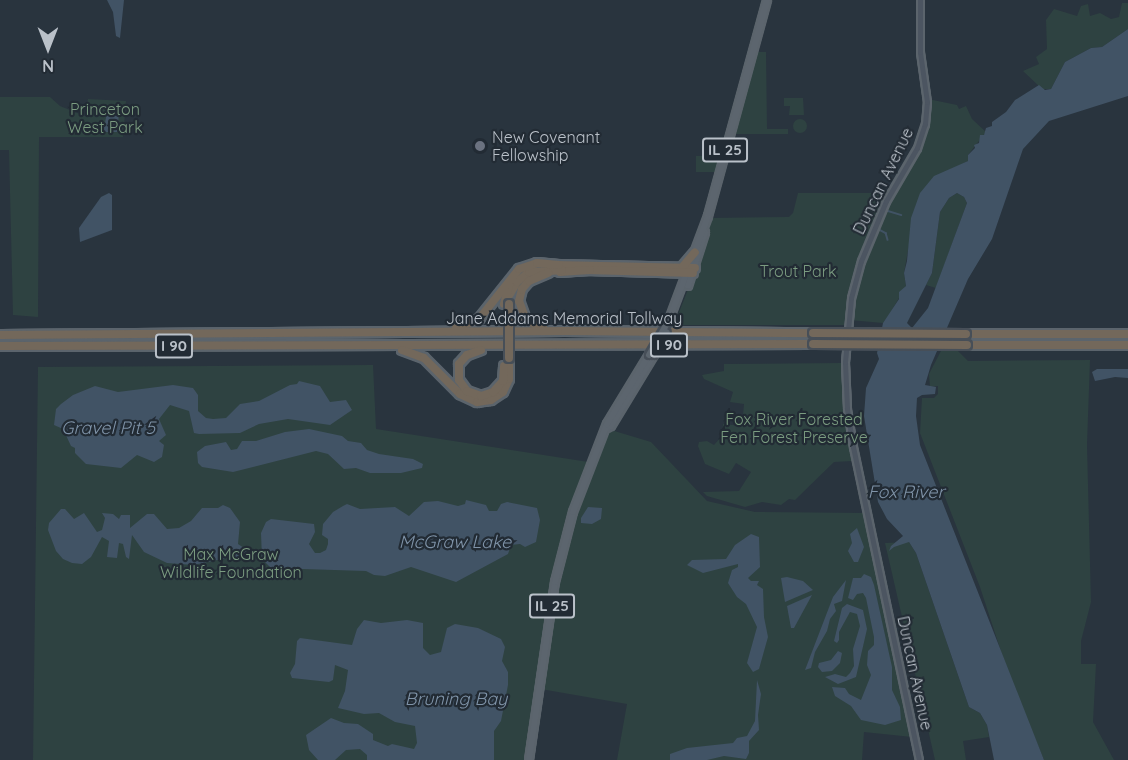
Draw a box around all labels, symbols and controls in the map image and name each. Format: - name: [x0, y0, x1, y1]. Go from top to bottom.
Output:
- north arrow: [18, 18, 78, 78]
- text: N: [42, 56, 54, 76]
- park label: Princeton West Park: [67, 99, 143, 137]
- street label: Duncan Avenue: [849, 125, 917, 237]
- place label: New Covenant Fellowship: [492, 127, 600, 165]
- road number: IL 25: [701, 138, 749, 162]
- marker: New Covenant Fellowship: [473, 139, 487, 153]
- park label: Trout Park: [760, 261, 836, 281]
- street label: Jane Addams Memorial Tollway: [446, 308, 682, 328]
- road number: I 90: [650, 333, 688, 357]
- road number: I 90: [154, 334, 194, 358]
- park label: Fox River Forested Fen Forest Preserve: [720, 409, 868, 447]
- water label: Gravel Pit 5: [61, 417, 155, 439]
- water label: Fox River: [868, 481, 944, 503]
- water label: McGraw Lake: [399, 531, 511, 553]
- park label: Max McGraw Wildlife Foundation: [160, 544, 302, 582]
- road number: IL 25: [528, 594, 576, 618]
- street label: Duncan Avenue: [894, 614, 936, 732]
- water label: Bruning Bay: [405, 688, 507, 710]

